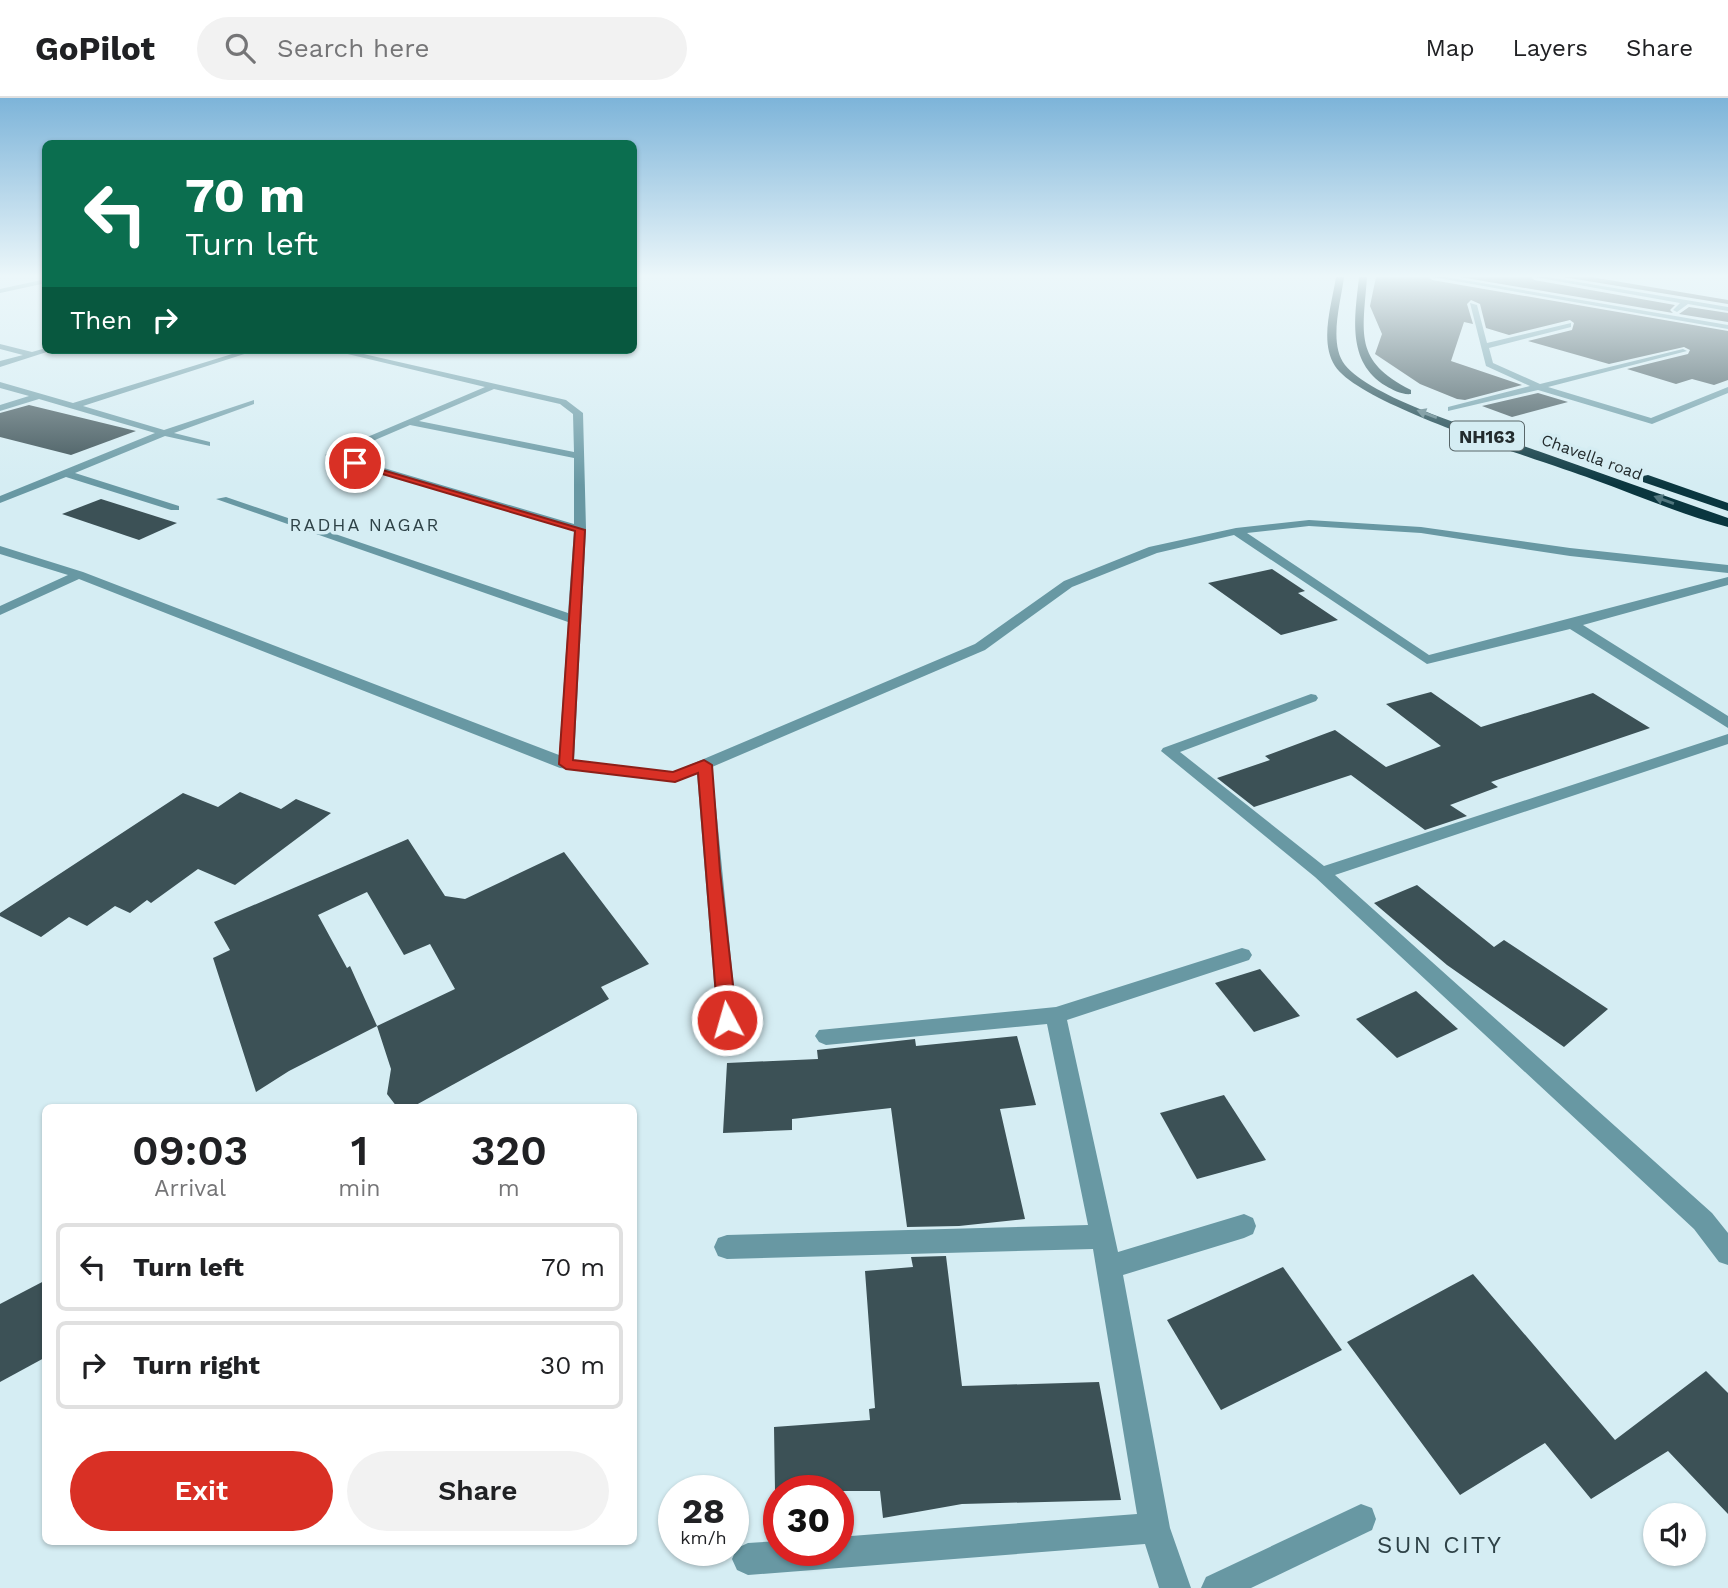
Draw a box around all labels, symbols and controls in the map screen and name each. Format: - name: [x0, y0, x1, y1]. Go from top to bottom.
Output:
- search box: [197, 17, 687, 80]
- text: GoPilot: [35, 29, 155, 68]
- icon: search: [221, 29, 259, 67]
- text: Search here: [277, 33, 429, 63]
- text: Map: [1426, 34, 1474, 62]
- text: Layers: [1512, 34, 1588, 62]
- text: Share: [1626, 34, 1693, 62]
- text: 70 m: [185, 166, 305, 224]
- icon: left: [70, 168, 161, 259]
- text: Turn left: [185, 225, 318, 263]
- icon: right: [146, 301, 184, 339]
- text: Then: [70, 305, 132, 335]
- one-way arrow: [1416, 409, 1437, 420]
- road number: NH163: [1450, 422, 1524, 450]
- street label: Chavella road: [1539, 430, 1645, 484]
- pin: [325, 433, 385, 493]
- icon: arrive: [336, 444, 374, 482]
- one-way arrow: [1653, 494, 1674, 505]
- district label: RADHA NAGAR: [290, 514, 440, 535]
- position arrow: [690, 983, 764, 1057]
- text: 09:03: [132, 1126, 248, 1175]
- text: 1: [351, 1126, 368, 1175]
- text: 320: [471, 1126, 547, 1175]
- text: Arrival: [154, 1175, 226, 1202]
- text: min: [338, 1175, 381, 1202]
- text: m: [498, 1175, 520, 1202]
- icon: left: [74, 1248, 112, 1286]
- text: Turn left: [133, 1252, 244, 1282]
- text: 70 m: [541, 1252, 605, 1282]
- icon: right: [74, 1346, 112, 1384]
- text: Turn right: [133, 1350, 260, 1380]
- text: 30 m: [540, 1350, 605, 1380]
- button: Exit: [70, 1451, 333, 1531]
- button: Share: [347, 1451, 609, 1531]
- speed limit sign: 30: [763, 1475, 854, 1566]
- text: 28: [682, 1490, 725, 1532]
- map controls: [1643, 1503, 1706, 1566]
- button: sound: [1643, 1503, 1706, 1566]
- text: km/h: [680, 1527, 727, 1548]
- district label: SUN CITY: [1377, 1531, 1503, 1559]

